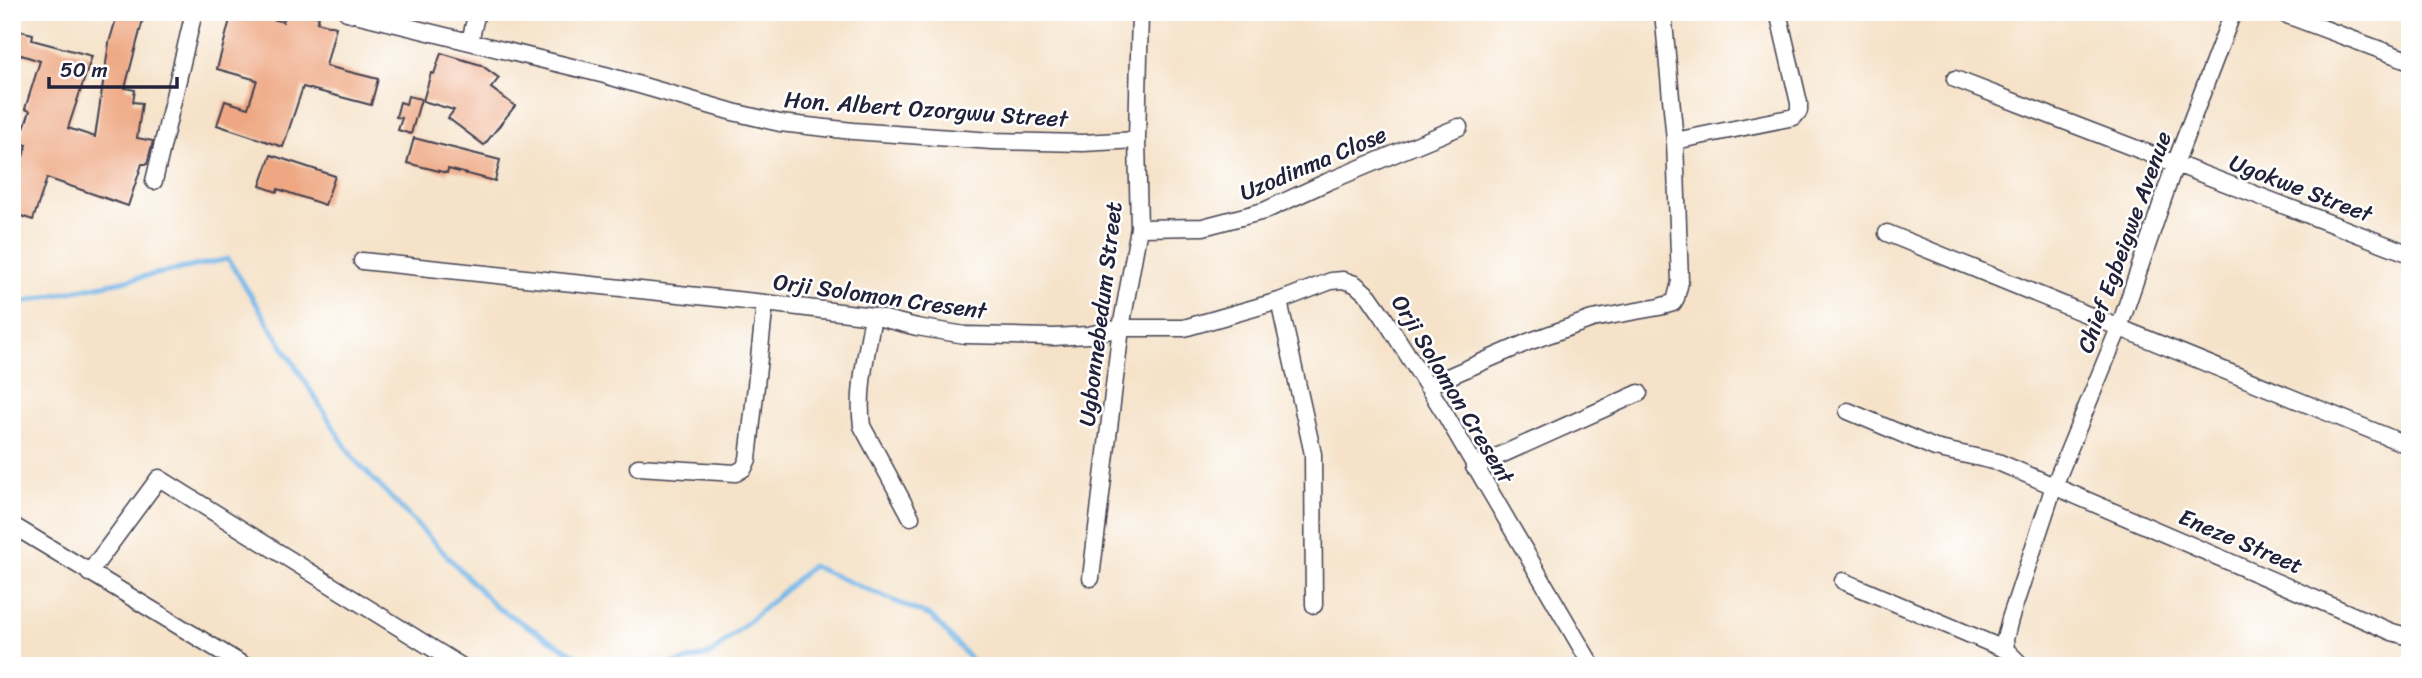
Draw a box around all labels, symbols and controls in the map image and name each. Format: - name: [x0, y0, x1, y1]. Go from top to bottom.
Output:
- scale bar: [49, 46, 177, 90]
- text: 50 m: [60, 51, 108, 89]
- street label: Hon. Albert Ozorgwu Street: [783, 79, 1071, 140]
- street label: Uzodinma Close: [1233, 114, 1393, 213]
- street label: Chief Egbeigwe Avenue: [2065, 125, 2184, 359]
- street label: Ugokwe Street: [2223, 142, 2380, 235]
- street label: Ugbonnebedum Street: [1066, 199, 1135, 429]
- street label: Orji Solomon Cresent: [771, 261, 991, 332]
- street label: Orji Solomon Cresent: [1380, 287, 1526, 493]
- street label: Eneze Street: [2172, 497, 2309, 586]

